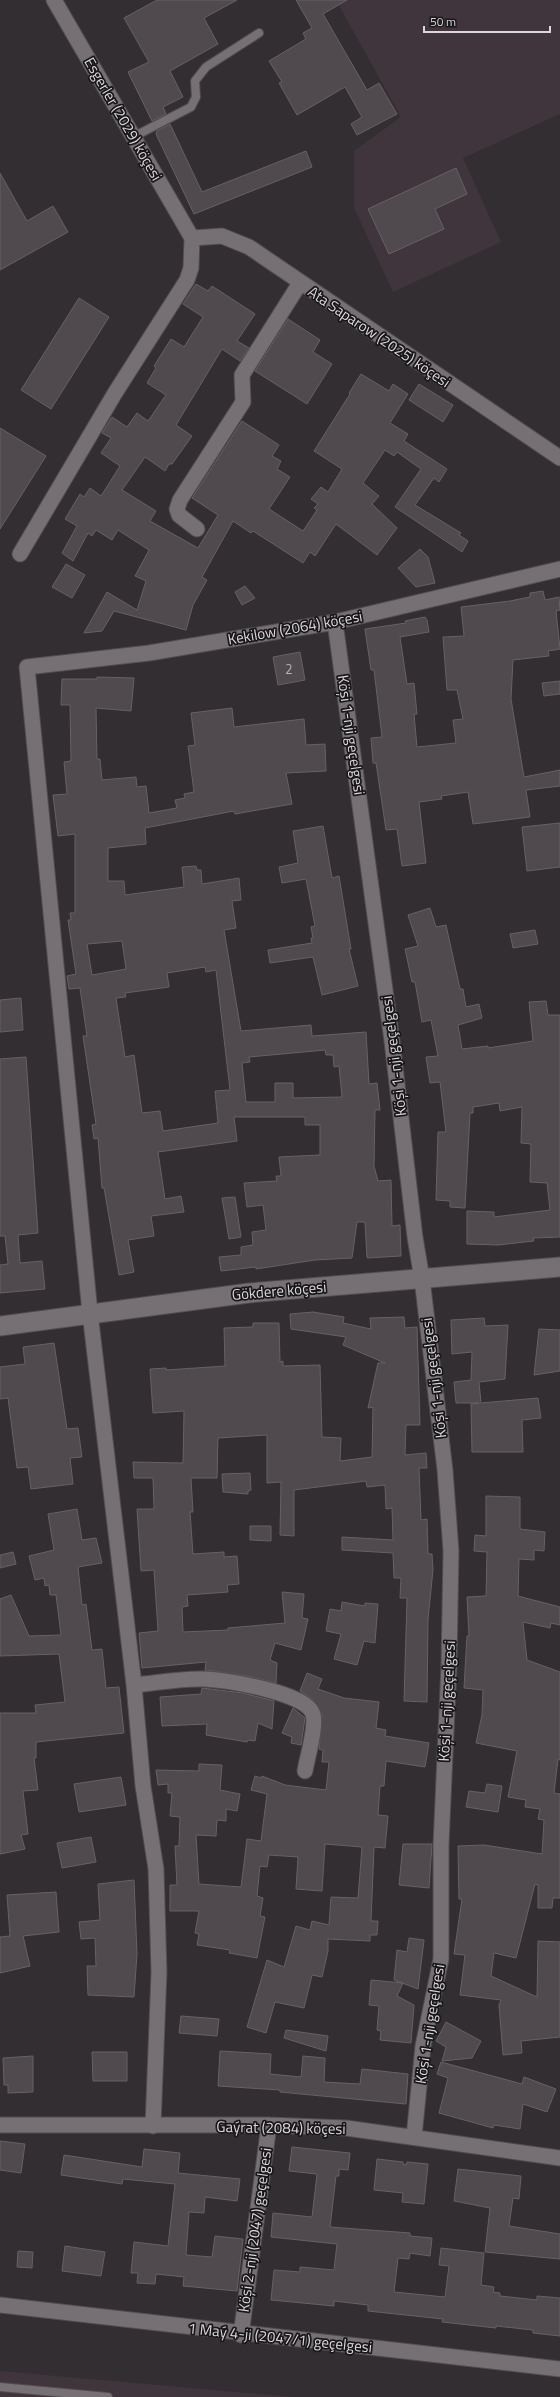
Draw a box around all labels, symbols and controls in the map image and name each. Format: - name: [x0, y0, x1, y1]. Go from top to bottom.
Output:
- scale bar: [424, 8, 550, 34]
- text: 50 m: [430, 12, 456, 31]
- street label: Esgerler (2029) köçesi: [79, 53, 168, 185]
- street label: Ata Saparow (2025) köçesi: [303, 280, 455, 393]
- street label: Kekilow (2064) köçesi: [226, 604, 364, 651]
- house number: 2: [285, 659, 293, 679]
- street label: Köşi 1-nji geçelgesi: [332, 673, 371, 796]
- street label: Köşi 1-nji geçelgesi: [375, 995, 412, 1118]
- street label: Gökdere köçesi: [231, 1275, 327, 1306]
- street label: Köşi 1-nji geçelgesi: [415, 1317, 452, 1440]
- street label: Köşi 1-nji geçelgesi: [432, 1640, 461, 1762]
- street label: Köşi 1-nji geçelgesi: [409, 1962, 450, 2085]
- street label: Gaýrat (2084) köçesi: [216, 2115, 346, 2140]
- street label: Köşi 2-nji (2047) geçelgesi: [232, 2146, 277, 2314]
- street label: 1 Maý 4-ji (2047/1) geçelgesi: [187, 2316, 373, 2359]

